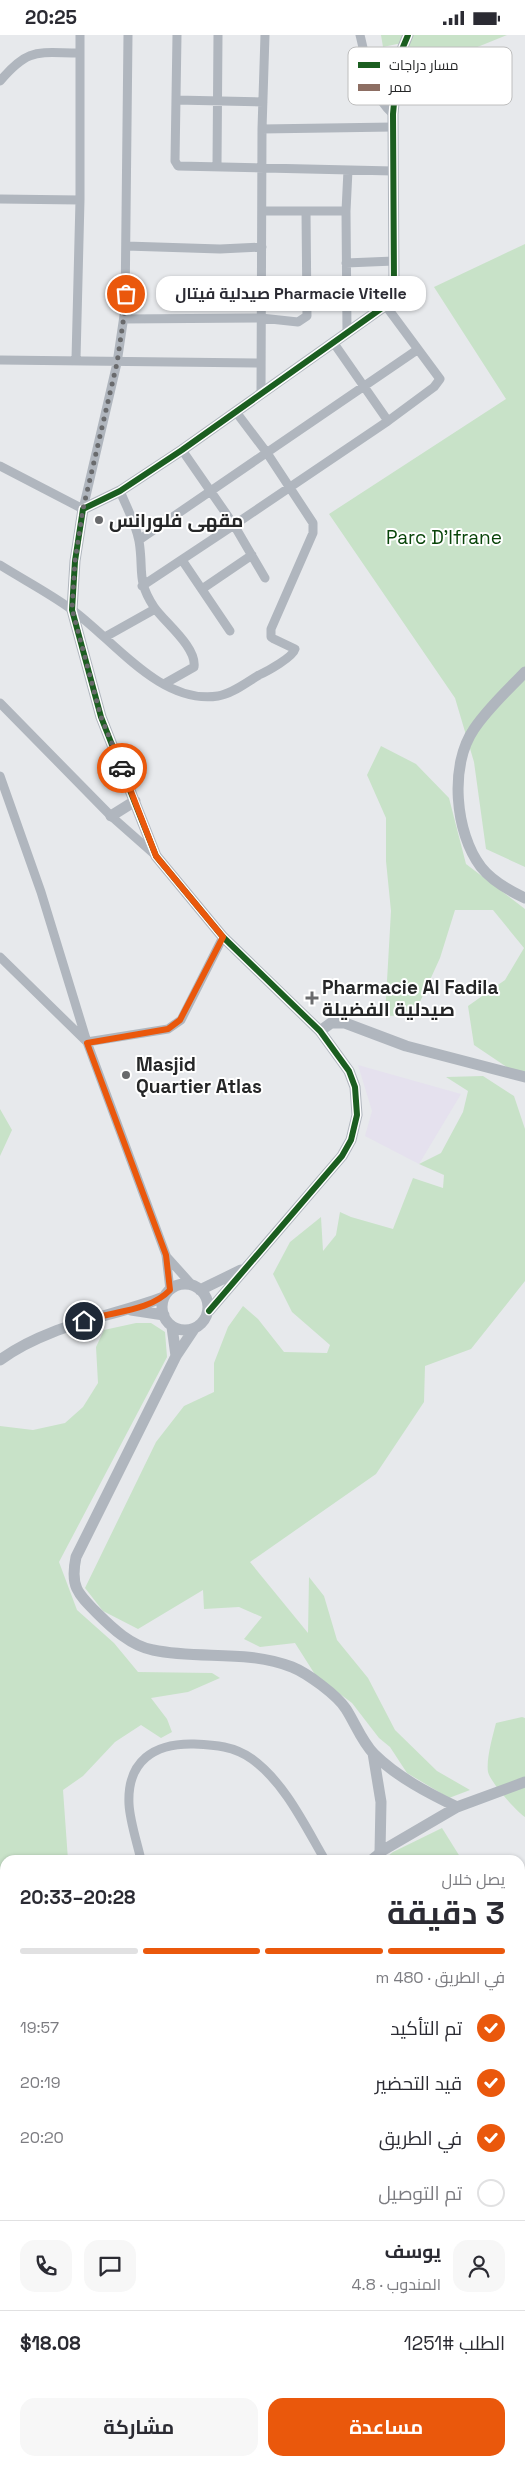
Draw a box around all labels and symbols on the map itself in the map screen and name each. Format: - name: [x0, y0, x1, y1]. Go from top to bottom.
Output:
- legend: [348, 47, 512, 105]
- text: مسار دراجات: [389, 56, 459, 74]
- text: ممر: [388, 78, 412, 96]
- pin: [105, 273, 147, 315]
- callout: Pharmacie Vitelle صيدلية فيتال: [156, 277, 426, 311]
- place label: مقهى فلورانس: [109, 508, 243, 533]
- marker: مقهى فلورانس: [93, 514, 105, 526]
- park label: Parc D'Ifrane: [386, 525, 502, 550]
- courier: [97, 743, 147, 793]
- place label: Pharmacie Al Fadila صيدلية الفضيلة: [322, 975, 498, 1022]
- marker: Pharmacie Al Fadila صيدلية الفضيلة: [306, 992, 318, 1004]
- place label: Masjid Quartier Atlas: [136, 1052, 262, 1099]
- marker: Masjid Quartier Atlas: [120, 1069, 132, 1081]
- pin: [63, 1300, 105, 1342]

